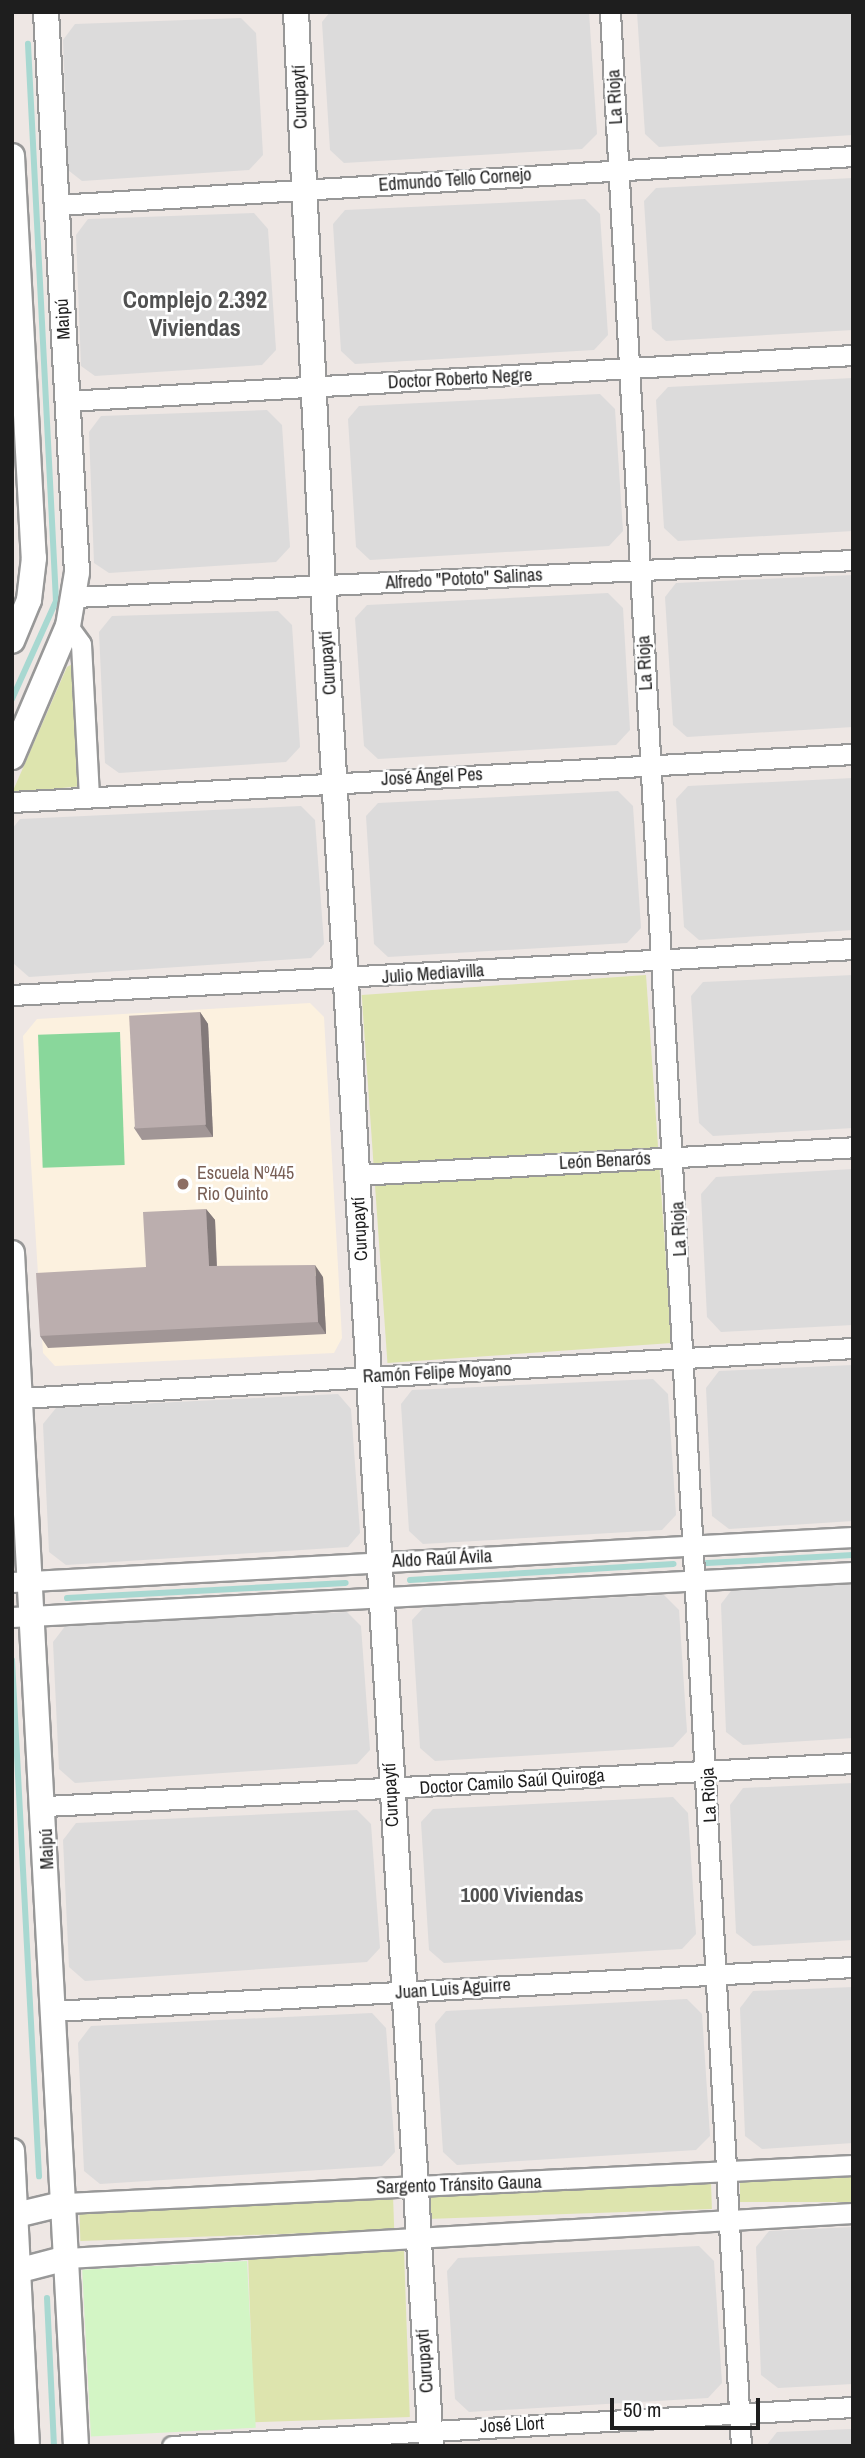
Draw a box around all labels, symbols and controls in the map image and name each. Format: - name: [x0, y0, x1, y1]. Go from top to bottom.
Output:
- street label: Curupaytí: [288, 65, 312, 129]
- street label: La Rioja: [603, 69, 627, 125]
- street label: Edmundo Tello Cornejo: [378, 164, 532, 196]
- district label: Complejo 2.392 Viviendas: [123, 286, 267, 342]
- street label: Maipú: [51, 298, 75, 340]
- street label: Doctor Roberto Negre: [387, 364, 533, 394]
- street label: Alfredo "Pototo" Salinas: [385, 564, 543, 594]
- street label: Curupaytí: [315, 630, 341, 696]
- street label: La Rioja: [633, 635, 657, 691]
- street label: José Ángel Pes: [380, 764, 484, 790]
- street label: Julio Mediavilla: [381, 960, 485, 988]
- street label: León Benarós: [559, 1148, 651, 1174]
- place label: Escuela Nº445 Rio Quinto: [197, 1163, 294, 1206]
- marker: Escuela Nº445 Rio Quinto: [175, 1176, 191, 1192]
- street label: Curupaytí: [348, 1196, 372, 1262]
- street label: La Rioja: [667, 1201, 691, 1257]
- street label: Ramón Felipe Moyano: [362, 1358, 512, 1388]
- street label: Aldo Raúl Ávila: [391, 1546, 493, 1572]
- street label: Curupaytí: [379, 1762, 403, 1828]
- street label: Doctor Camilo Saúl Quiroga: [419, 1765, 605, 1799]
- street label: La Rioja: [697, 1767, 721, 1823]
- street label: Maipú: [35, 1828, 59, 1870]
- district label: 1000 Viviendas: [460, 1882, 584, 1908]
- street label: Juan Luis Aguirre: [394, 1974, 512, 2004]
- street label: Sargento Tránsito Gauna: [376, 2171, 542, 2199]
- street label: Curupaytí: [412, 2328, 438, 2394]
- scale bar: [613, 2384, 764, 2428]
- text: 50 m: [623, 2395, 661, 2424]
- street label: José Llort: [479, 2413, 545, 2437]

